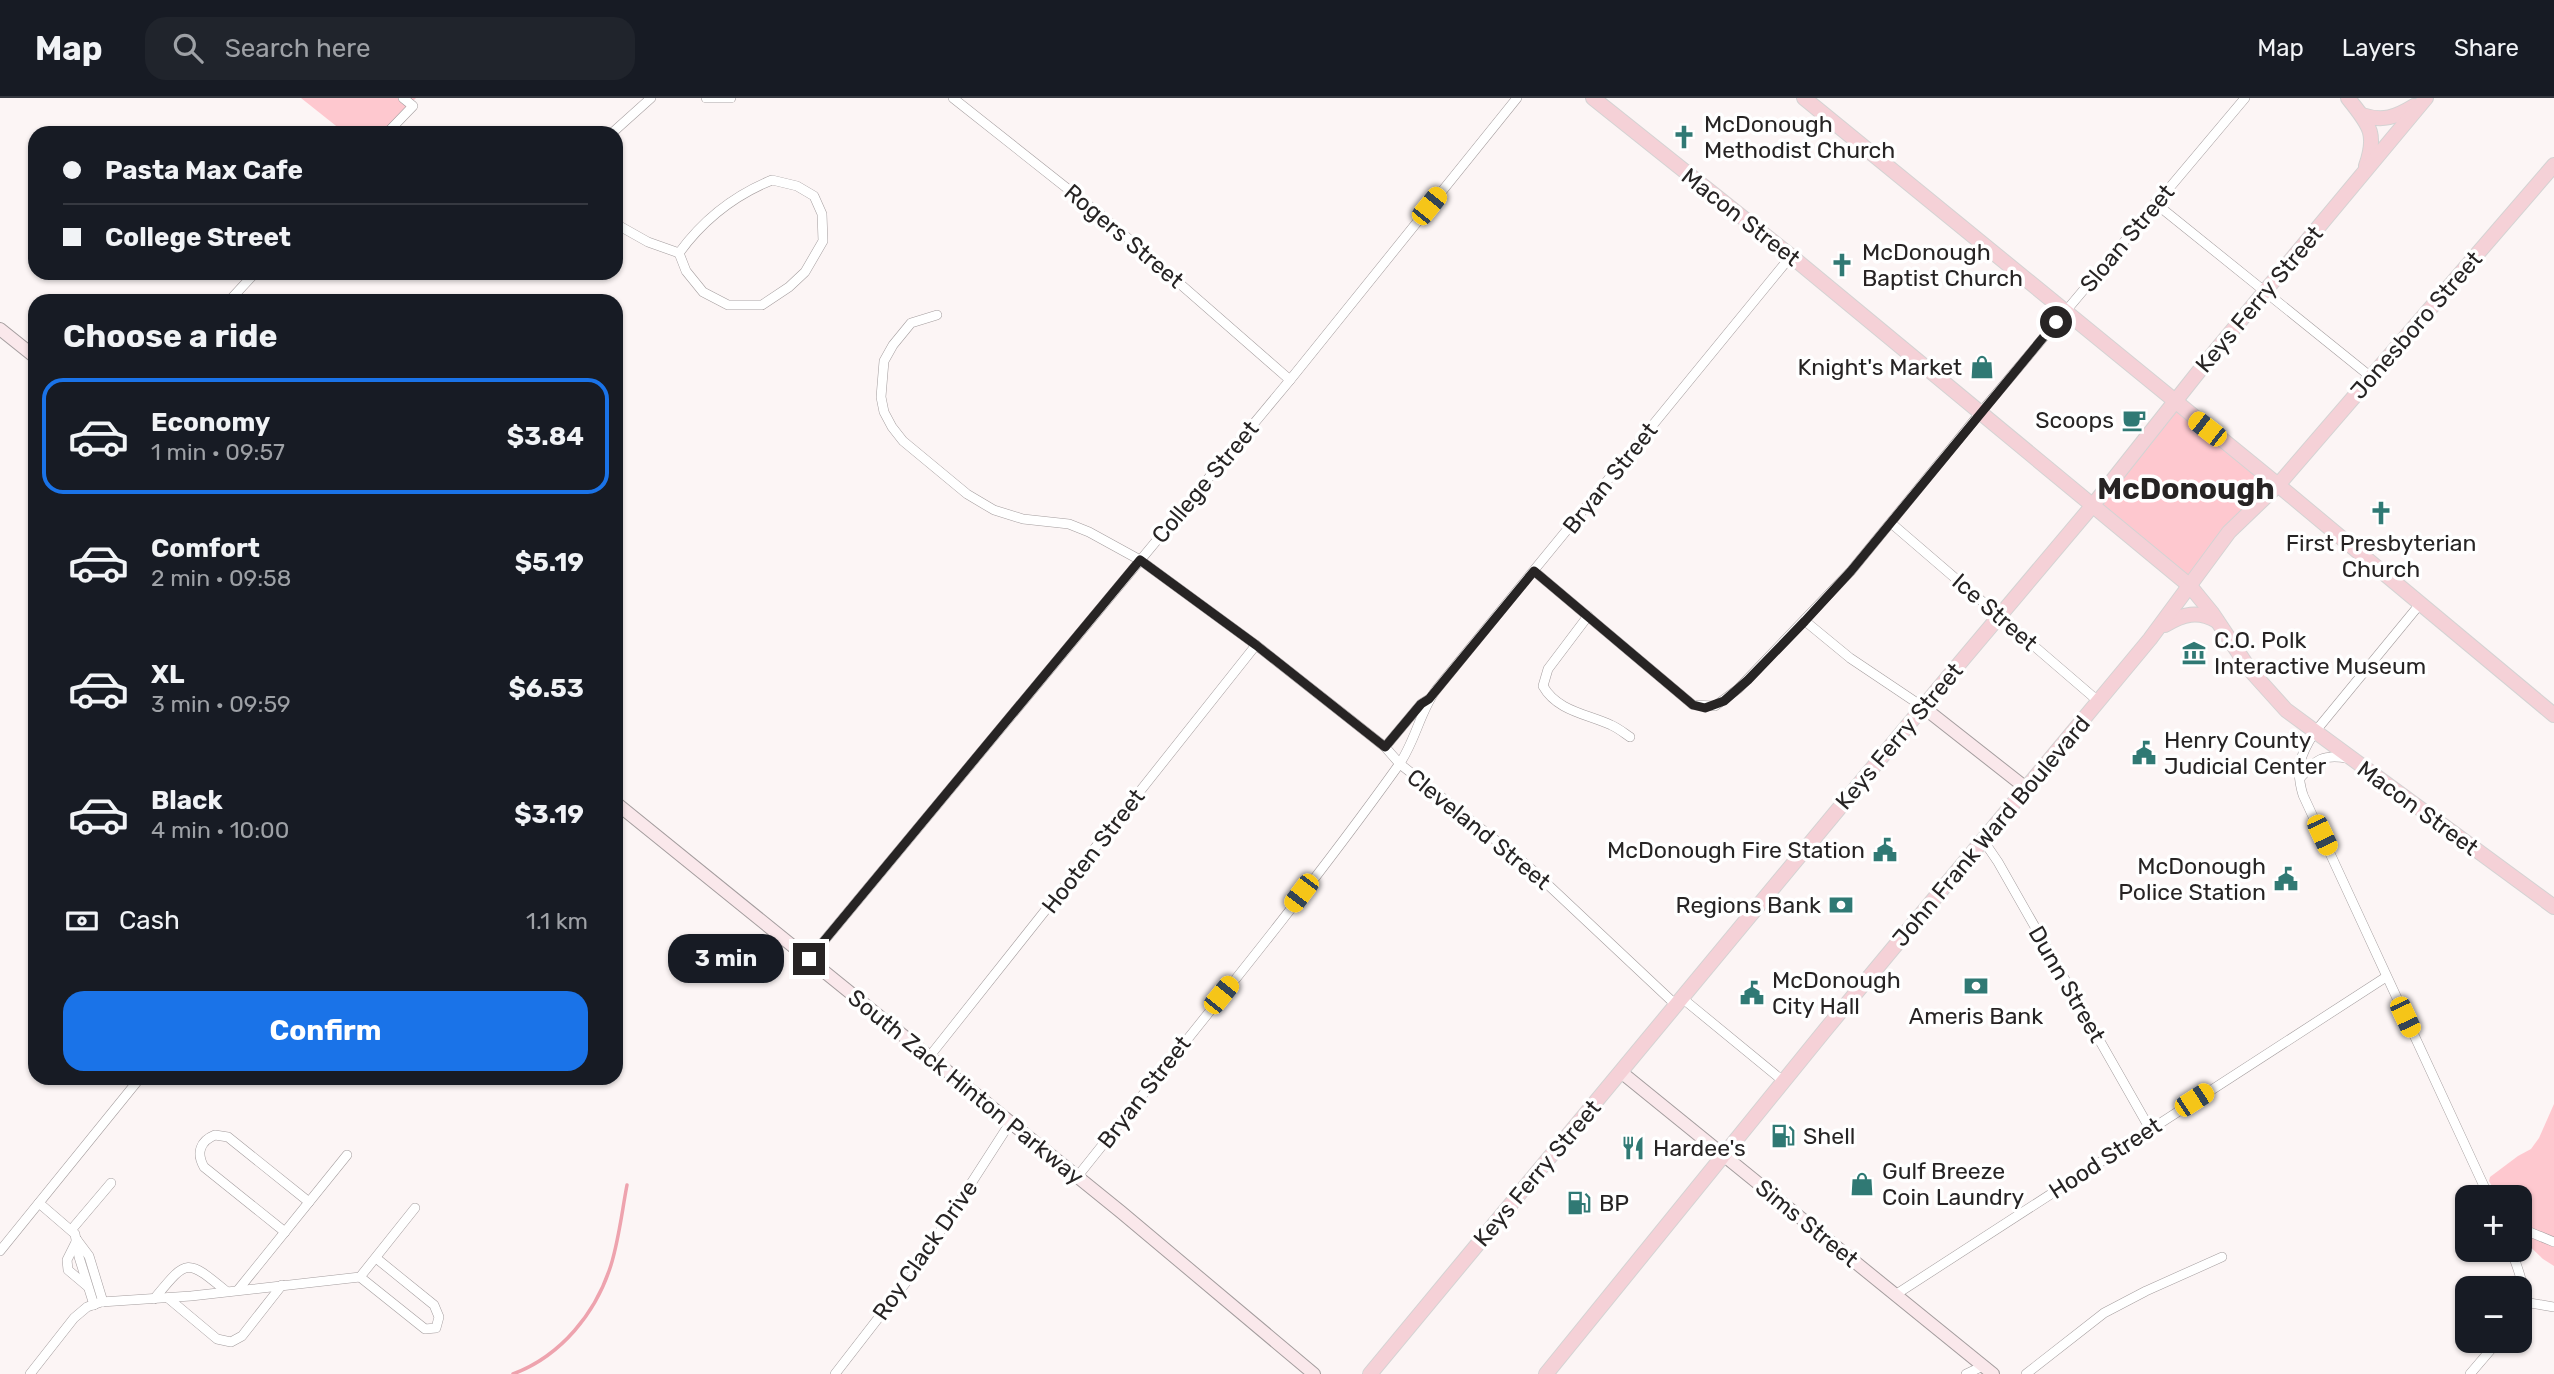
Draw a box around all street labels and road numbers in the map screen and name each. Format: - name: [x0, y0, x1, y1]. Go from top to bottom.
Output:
- street label: Macon Street: [1676, 162, 1806, 272]
- street label: Rogers Street: [1059, 178, 1189, 294]
- street label: Sloan Street: [2074, 178, 2180, 298]
- street label: Keys Ferry Street: [2189, 220, 2329, 378]
- street label: Jonesboro Street: [2344, 245, 2488, 405]
- street label: College Street: [1146, 415, 1264, 549]
- street label: Bryan Street: [1557, 417, 1663, 539]
- street label: Ice Street: [1947, 567, 2043, 657]
- street label: Keys Ferry Street: [1829, 657, 1969, 815]
- street label: John Frank Ward Boulevard: [1886, 710, 2096, 952]
- street label: Macon Street: [2352, 755, 2484, 861]
- street label: Cleveland Street: [1402, 763, 1556, 895]
- street label: Hooten Street: [1036, 783, 1150, 919]
- street label: Dunn Street: [2022, 921, 2112, 1047]
- street label: South Zack Hinton Parkway: [843, 983, 1090, 1191]
- street label: Bryan Street: [1091, 1030, 1197, 1154]
- street label: Keys Ferry Street: [1467, 1094, 1607, 1252]
- street label: Hood Street: [2043, 1111, 2167, 1205]
- street label: Sims Street: [1750, 1173, 1864, 1273]
- street label: Roy Clack Drive: [866, 1175, 984, 1325]

